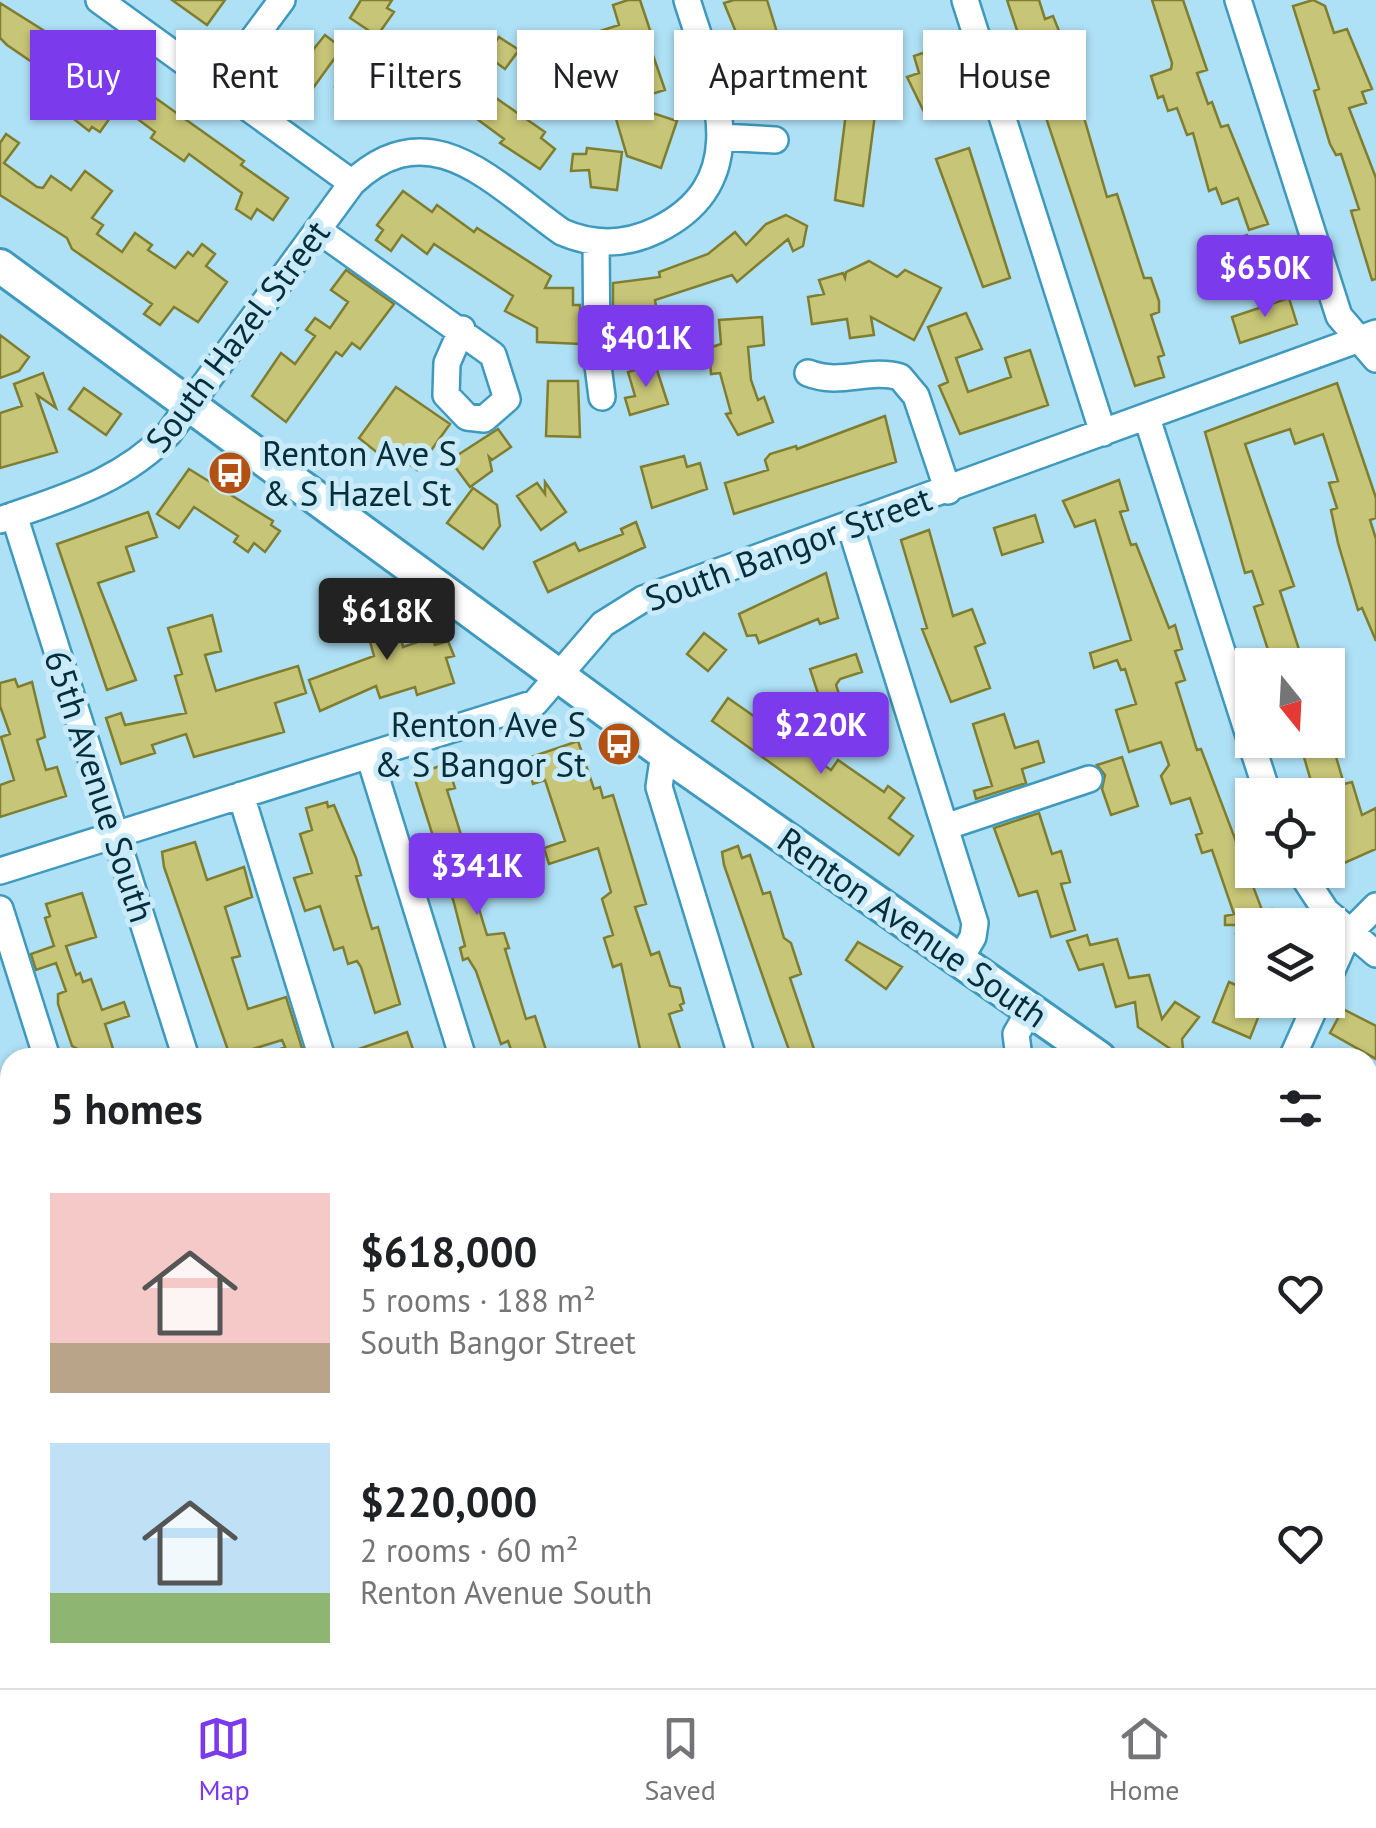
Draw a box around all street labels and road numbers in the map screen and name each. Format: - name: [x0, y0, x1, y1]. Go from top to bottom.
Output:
- street label: South Hazel Street: [135, 211, 339, 461]
- street label: South Bangor Street: [638, 475, 938, 621]
- street label: 65th Avenue South: [34, 644, 166, 928]
- street label: Renton Avenue South: [769, 817, 1057, 1037]

